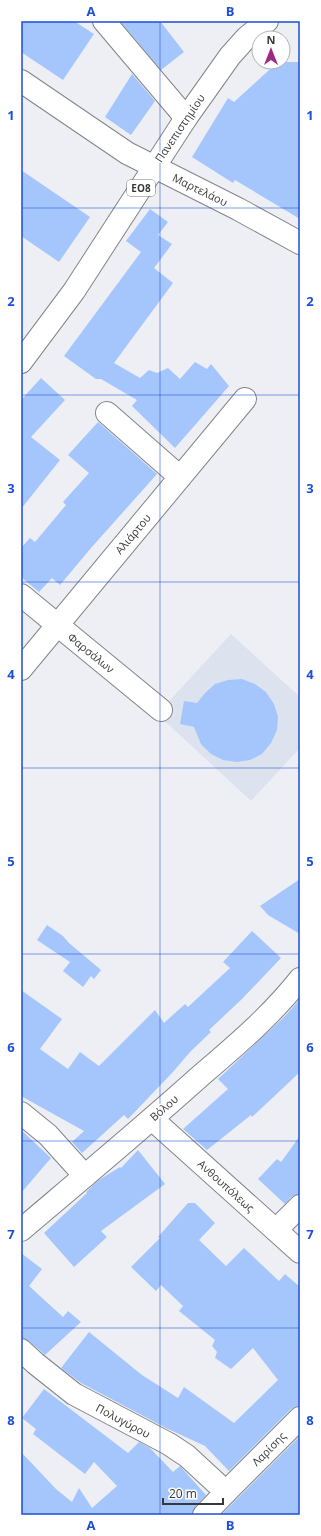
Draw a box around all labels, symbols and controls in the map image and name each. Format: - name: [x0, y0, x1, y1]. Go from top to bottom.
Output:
- text: A: [87, 2, 96, 20]
- text: B: [226, 2, 235, 20]
- north arrow: [251, 30, 291, 70]
- text: N: [267, 32, 275, 47]
- street label: Πανεπιστημίου: [151, 90, 208, 165]
- text: 1: [7, 106, 15, 124]
- text: 1: [306, 106, 314, 124]
- street label: Μαρτελάου: [170, 170, 231, 209]
- road number: ΕΟ8: [127, 180, 155, 196]
- text: 2: [7, 292, 15, 310]
- text: 2: [306, 292, 314, 310]
- text: 3: [7, 479, 15, 497]
- text: 3: [306, 479, 314, 497]
- street label: Αλιάρτου: [111, 510, 154, 557]
- street label: Φαρσάλων: [65, 629, 118, 676]
- text: 4: [7, 665, 15, 683]
- text: 4: [306, 665, 314, 683]
- text: 5: [7, 852, 15, 870]
- text: 5: [306, 852, 314, 870]
- text: 6: [7, 1038, 15, 1056]
- text: 6: [306, 1038, 314, 1056]
- street label: Βόλου: [146, 1091, 181, 1124]
- street label: Ανθουπόλεως: [195, 1156, 258, 1215]
- text: 7: [7, 1225, 15, 1243]
- text: 7: [306, 1225, 314, 1243]
- street label: Πολυγύρου: [93, 1400, 153, 1441]
- text: 8: [7, 1411, 15, 1429]
- text: 8: [306, 1411, 314, 1429]
- street label: Λαρίσης: [248, 1428, 289, 1469]
- scale bar: [163, 1480, 223, 1506]
- text: 20 m: [169, 1485, 197, 1502]
- text: A: [87, 1516, 96, 1534]
- text: B: [226, 1516, 235, 1534]

